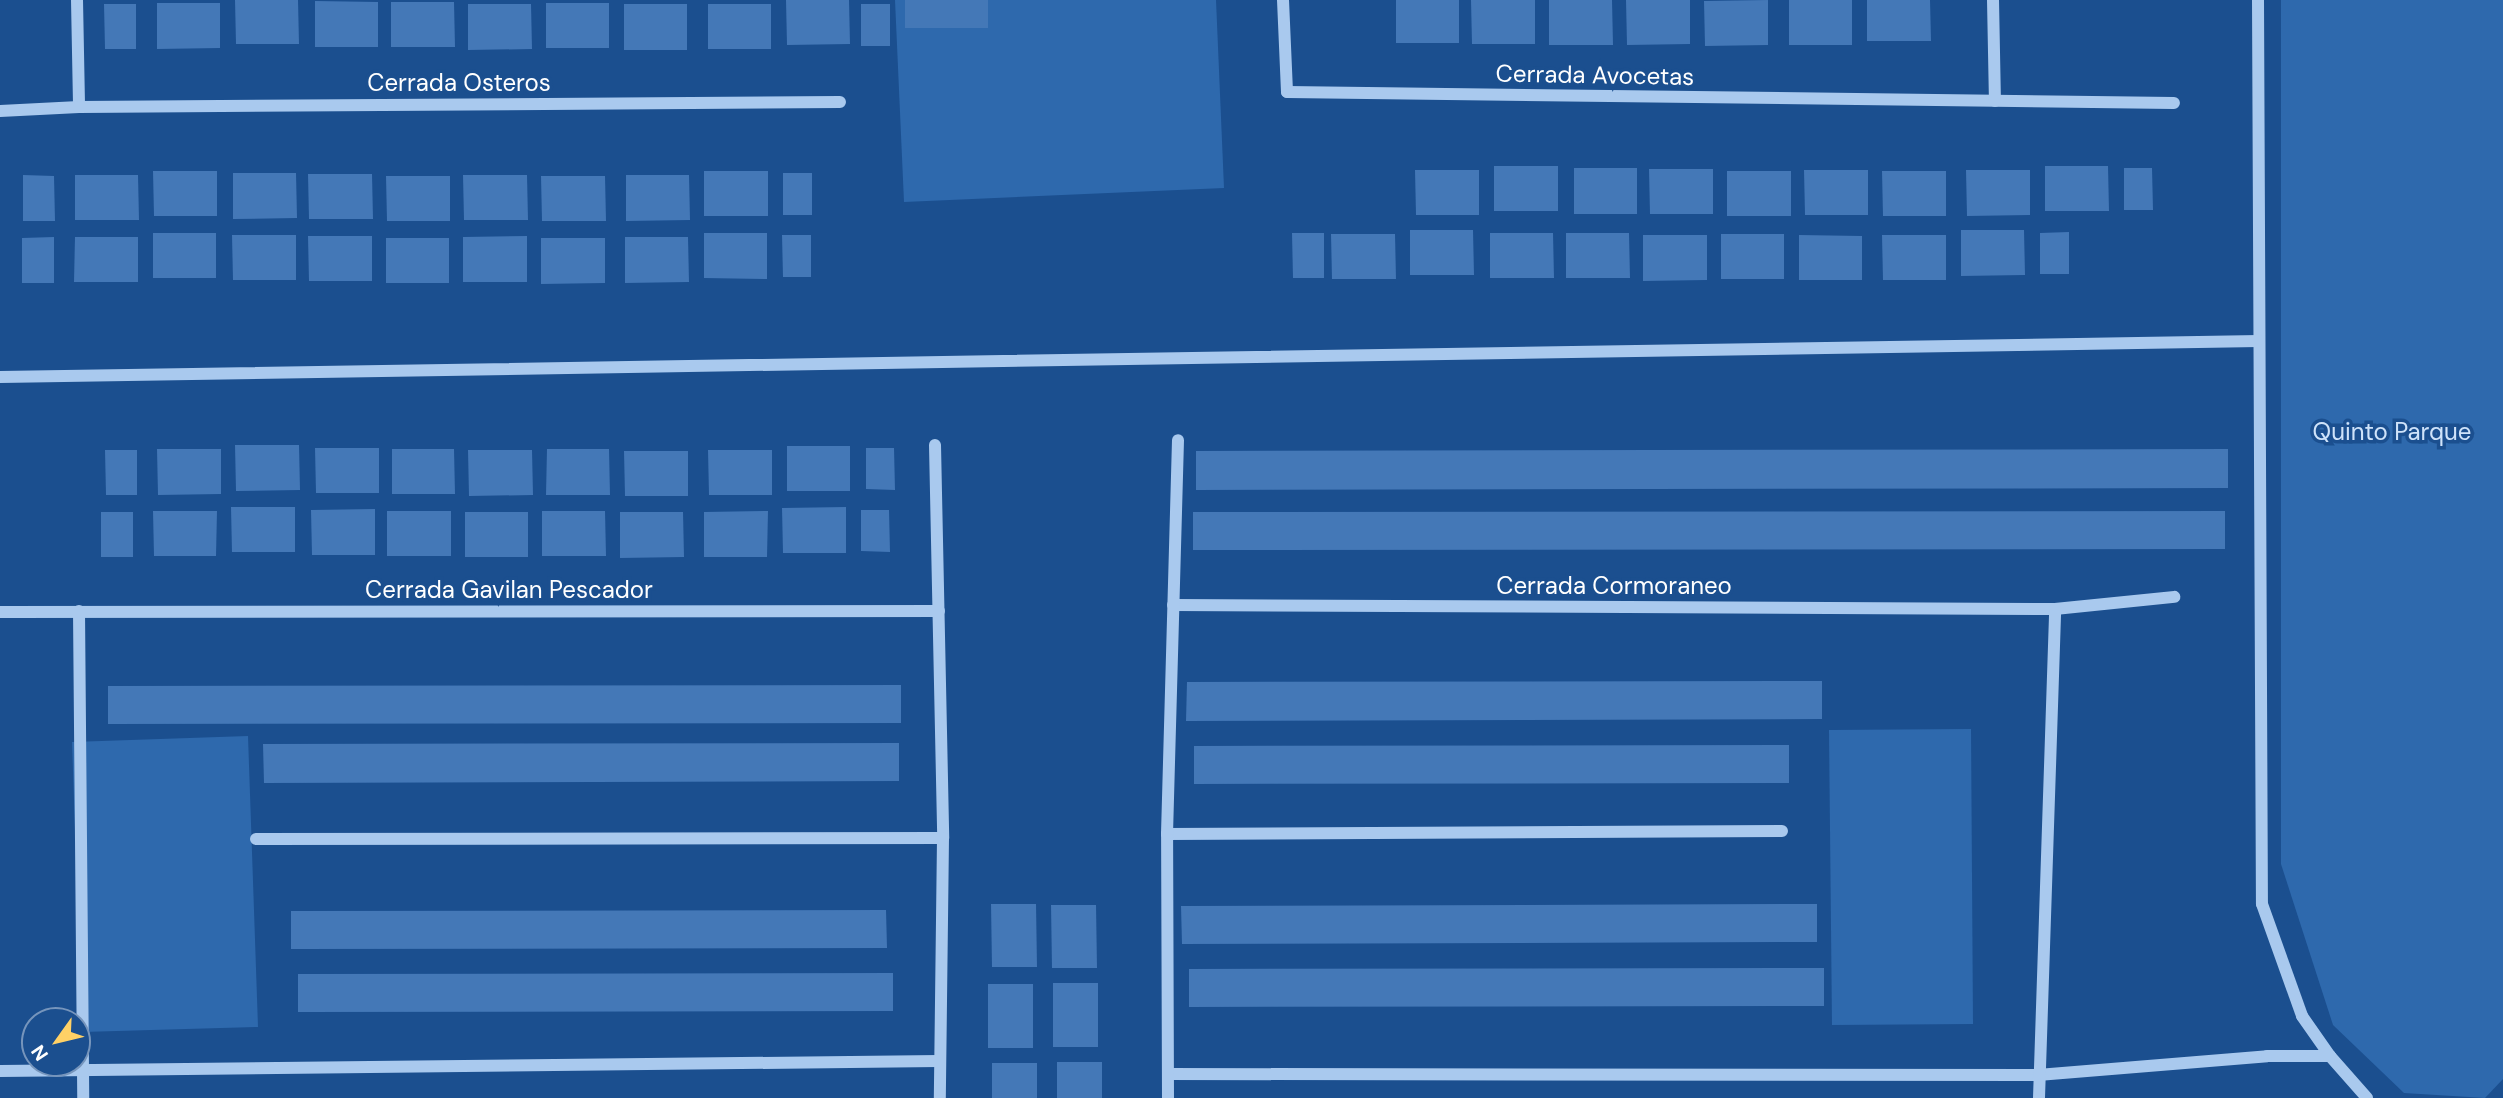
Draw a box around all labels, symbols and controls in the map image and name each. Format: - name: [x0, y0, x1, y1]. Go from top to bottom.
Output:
- street label: Cerrada Avocetas: [1495, 59, 1695, 91]
- street label: Cerrada Osteros: [367, 69, 551, 97]
- park label: Quinto Parque: [2313, 418, 2471, 446]
- street label: Cerrada Cormoraneo: [1496, 572, 1732, 600]
- street label: Cerrada Gavilan Pescador: [365, 576, 653, 604]
- north arrow: [21, 1007, 91, 1077]
- text: N: [26, 1040, 54, 1066]

